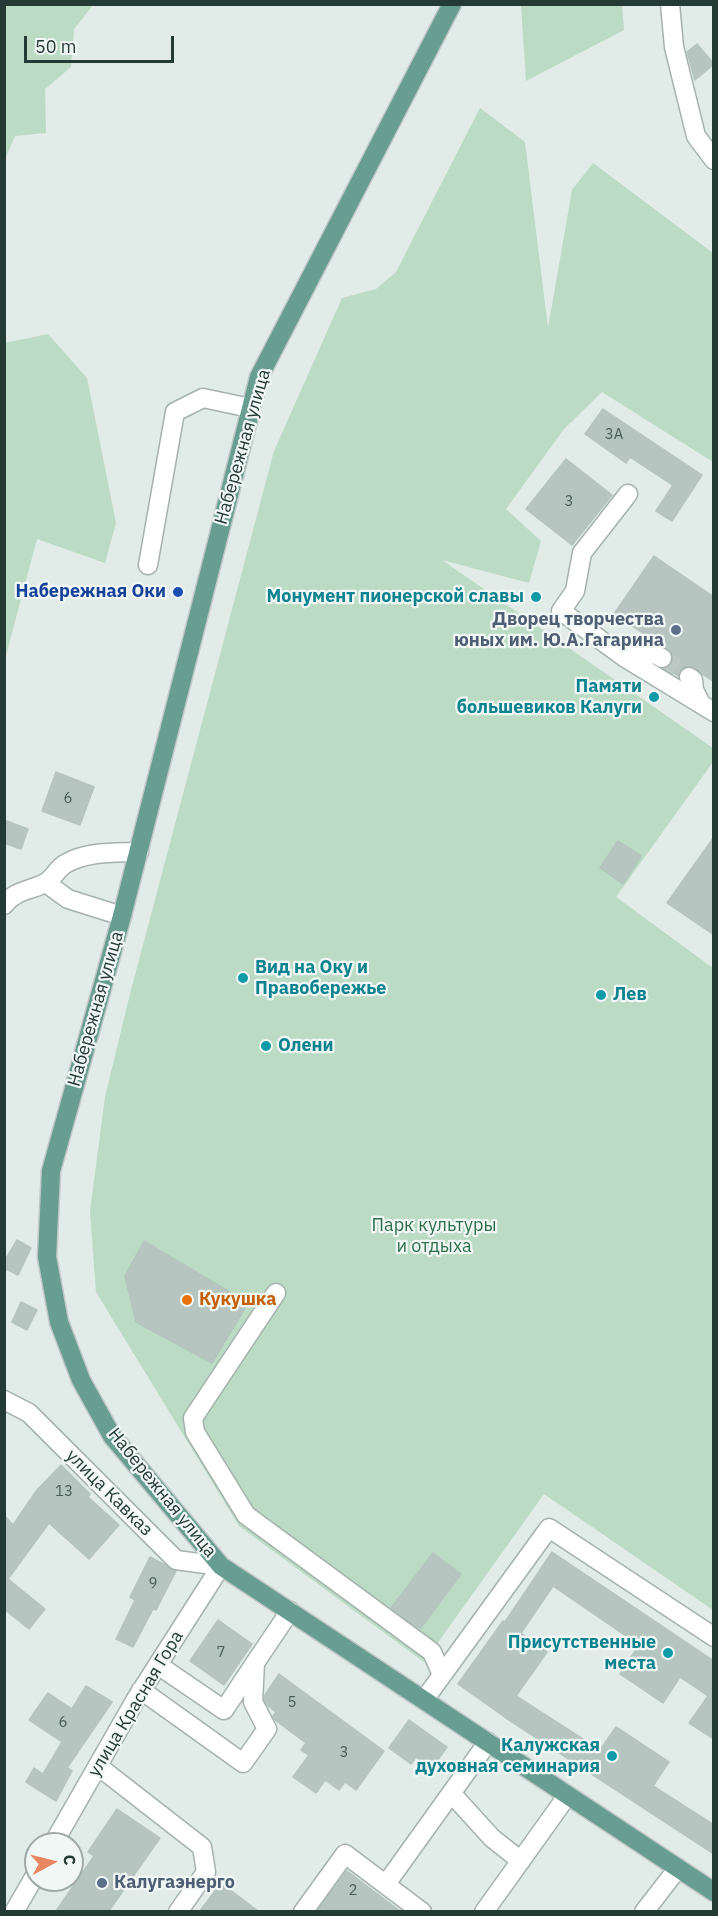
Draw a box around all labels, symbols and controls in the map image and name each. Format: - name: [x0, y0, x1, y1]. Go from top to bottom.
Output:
- scale bar: [27, 24, 177, 62]
- text: 50 m: [35, 35, 77, 58]
- street label: Набережная улица: [211, 367, 275, 527]
- house number: 3А: [605, 426, 623, 444]
- house number: 3: [565, 493, 573, 511]
- place label: Набережная Оки: [15, 581, 166, 603]
- marker: Набережная Оки: [171, 585, 185, 599]
- place label: Монумент пионерской славы: [267, 586, 524, 608]
- marker: Монумент пионерской славы: [529, 590, 543, 604]
- place label: Дворец творчества юных им. Ю.А.Гагарина: [454, 609, 664, 652]
- marker: Дворец творчества юных им. Ю.А.Гагарина: [669, 623, 683, 637]
- place label: Памяти большевиков Калуги: [457, 676, 642, 718]
- marker: Памяти большевиков Калуги: [647, 690, 661, 704]
- house number: 6: [64, 790, 72, 808]
- street label: Набережная улица: [64, 929, 128, 1089]
- place label: Вид на Оку и Правобережье: [255, 957, 386, 1000]
- marker: Вид на Оку и Правобережье: [236, 971, 250, 985]
- place label: Лев: [613, 984, 647, 1006]
- marker: Лев: [594, 988, 608, 1002]
- place label: Олени: [278, 1035, 334, 1057]
- marker: Олени: [259, 1039, 273, 1053]
- park label: Парк культуры и отдыха: [372, 1215, 496, 1258]
- place label: Кукушка: [199, 1289, 277, 1311]
- marker: Кукушка: [180, 1293, 194, 1307]
- street label: Набережная улица: [103, 1424, 221, 1562]
- street label: улица Кавказ: [61, 1445, 157, 1541]
- house number: 13: [55, 1483, 73, 1501]
- house number: 9: [149, 1575, 157, 1593]
- street label: улица Красная Гора: [84, 1627, 188, 1781]
- place label: Присутственные места: [508, 1632, 656, 1674]
- house number: 7: [217, 1644, 225, 1662]
- marker: Присутственные места: [661, 1646, 675, 1660]
- house number: 5: [288, 1694, 296, 1712]
- house number: 6: [59, 1714, 67, 1732]
- place label: Калужская духовная семинария: [415, 1735, 600, 1778]
- house number: 3: [340, 1744, 348, 1762]
- marker: Калужская духовная семинария: [605, 1749, 619, 1763]
- north arrow: [24, 1832, 84, 1892]
- text: С: [59, 1854, 80, 1866]
- place label: Калугаэнерго: [114, 1872, 235, 1894]
- marker: Калугаэнерго: [95, 1876, 109, 1890]
- house number: 2: [349, 1882, 357, 1900]

